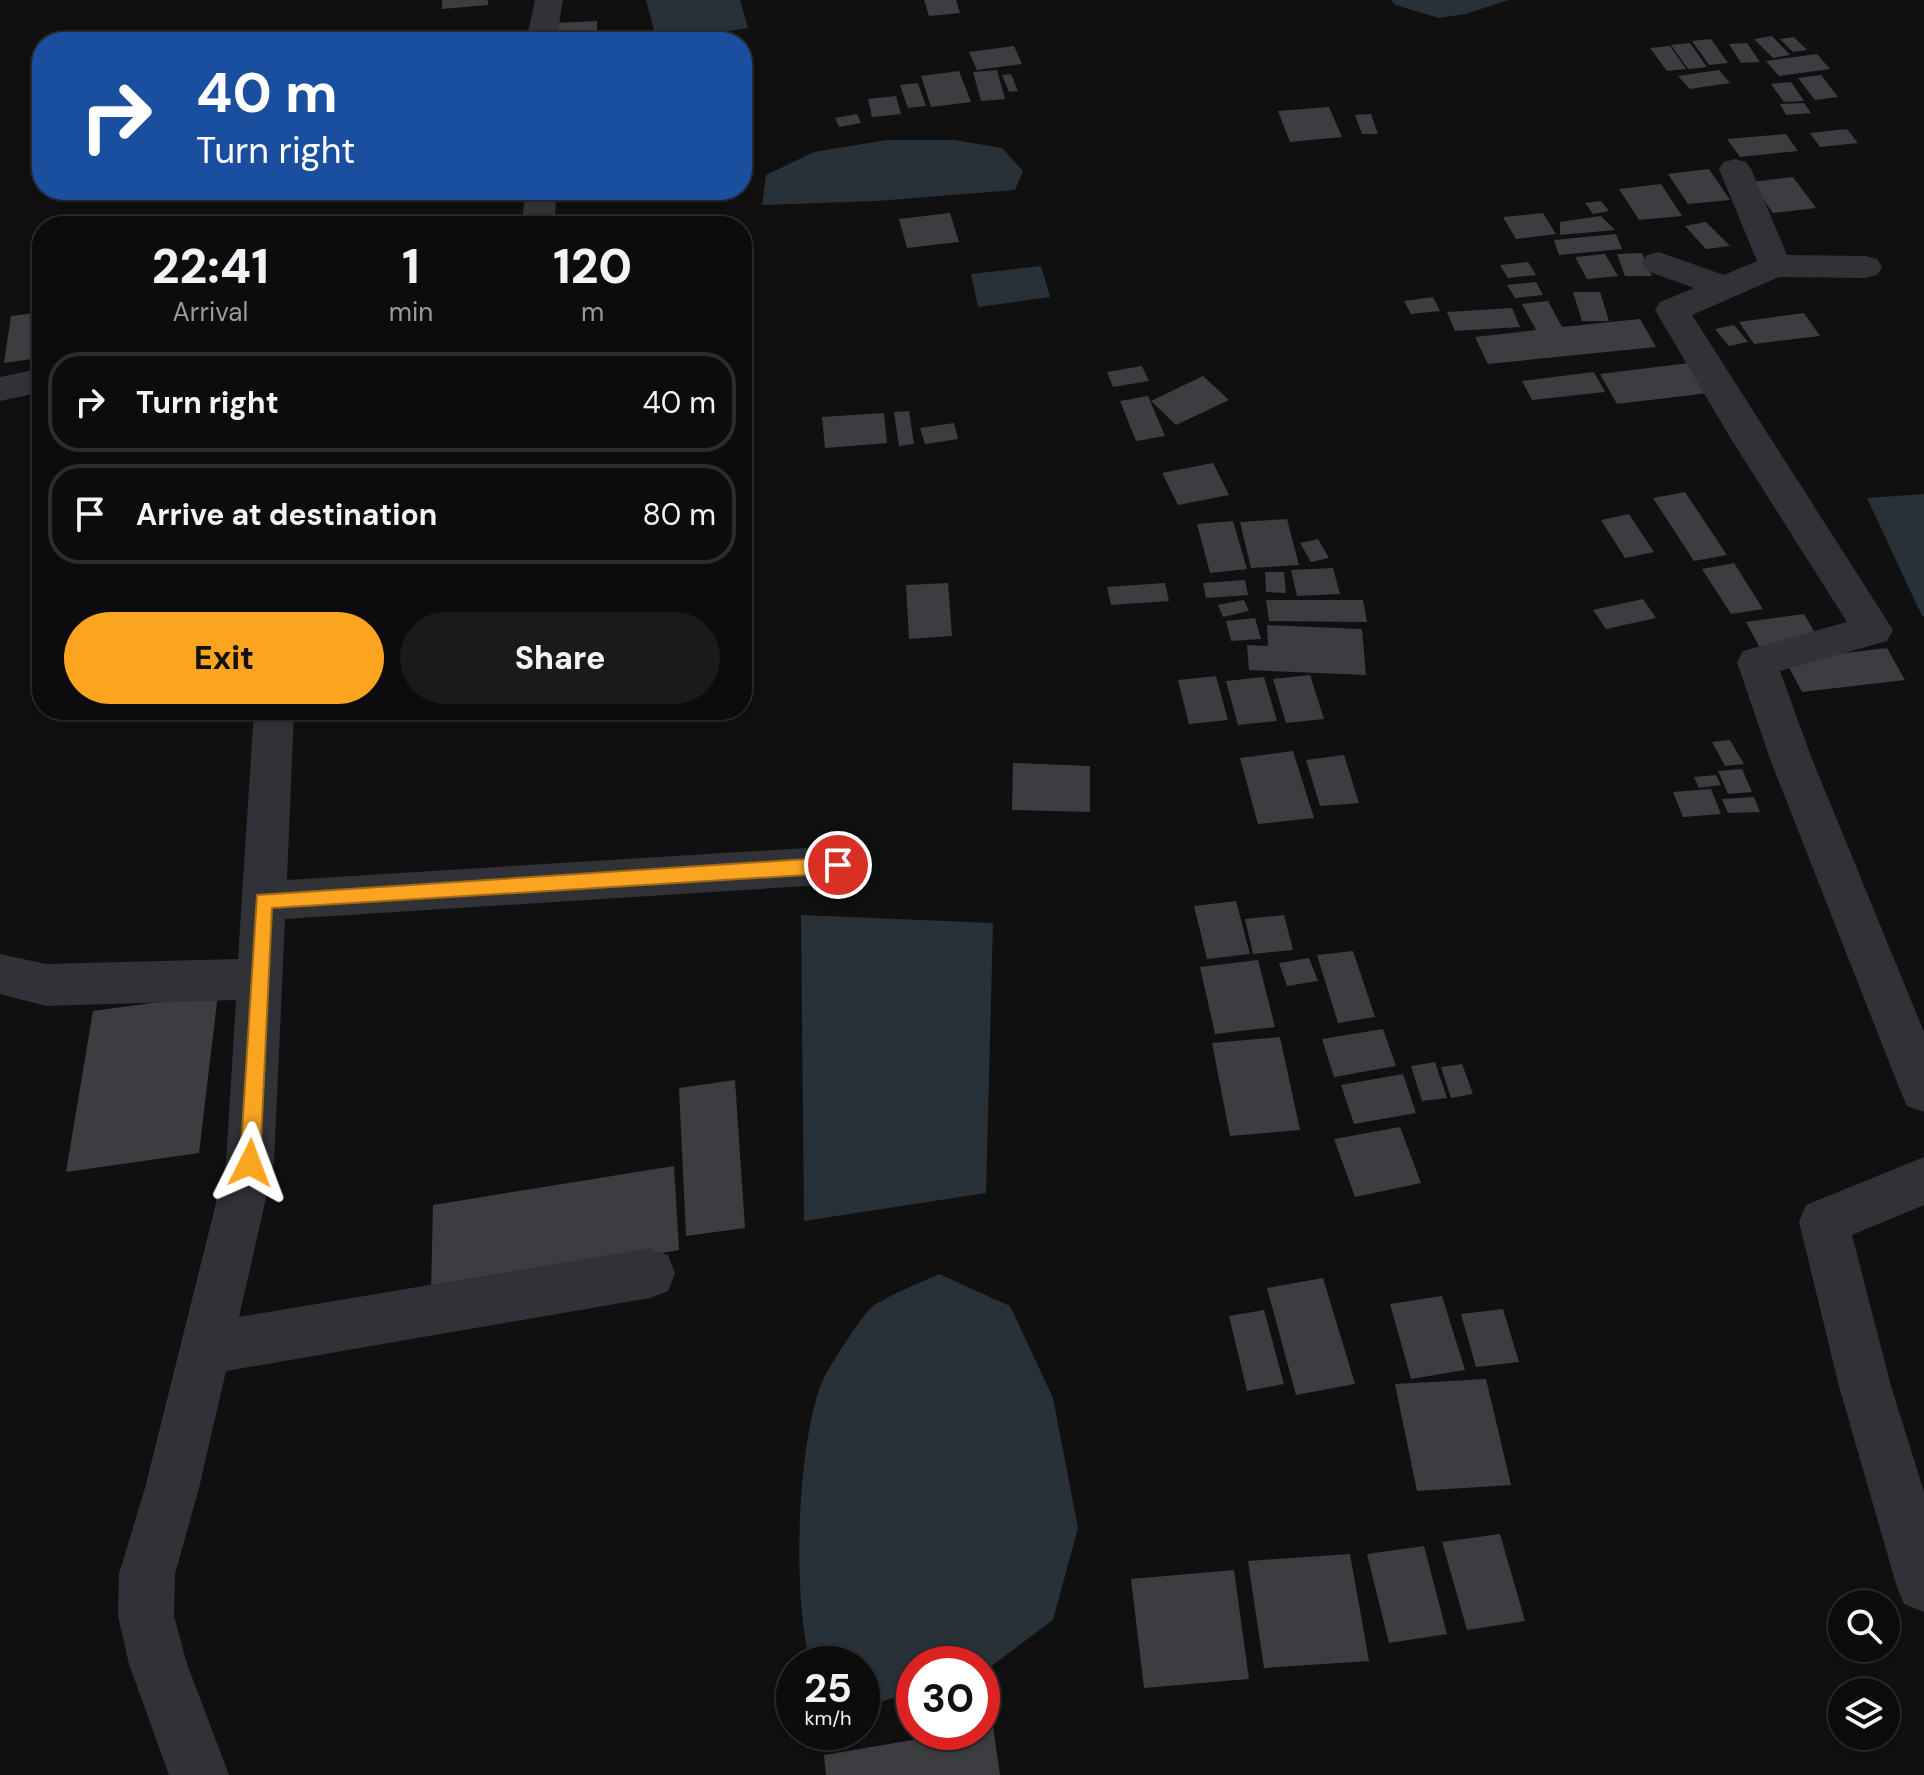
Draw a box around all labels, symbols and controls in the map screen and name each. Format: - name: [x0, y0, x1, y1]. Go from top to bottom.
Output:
- text: 40 m: [196, 56, 338, 129]
- icon: right: [64, 64, 168, 168]
- text: Turn right: [196, 127, 355, 174]
- text: 22:41: [152, 235, 269, 298]
- text: 1: [402, 235, 420, 298]
- text: 120: [553, 235, 632, 298]
- text: Arrival: [173, 295, 248, 329]
- text: min: [389, 295, 433, 329]
- text: m: [581, 295, 604, 329]
- icon: right: [68, 380, 112, 424]
- text: Turn right: [136, 383, 279, 422]
- text: 40 m: [643, 383, 716, 422]
- icon: arrive: [68, 492, 112, 536]
- text: Arrive at destination: [136, 495, 437, 534]
- text: 80 m: [643, 495, 716, 534]
- button: Exit: [64, 612, 384, 704]
- button: Share: [400, 612, 720, 704]
- pin: [804, 831, 872, 899]
- icon: arrive: [816, 843, 860, 887]
- position arrow: [208, 1121, 292, 1205]
- map controls: [1828, 1590, 1900, 1750]
- button: search: [1828, 1590, 1900, 1662]
- speed limit sign: 30: [896, 1646, 1000, 1750]
- text: 25: [804, 1662, 852, 1714]
- button: layers: [1828, 1678, 1900, 1750]
- text: km/h: [804, 1705, 852, 1731]

